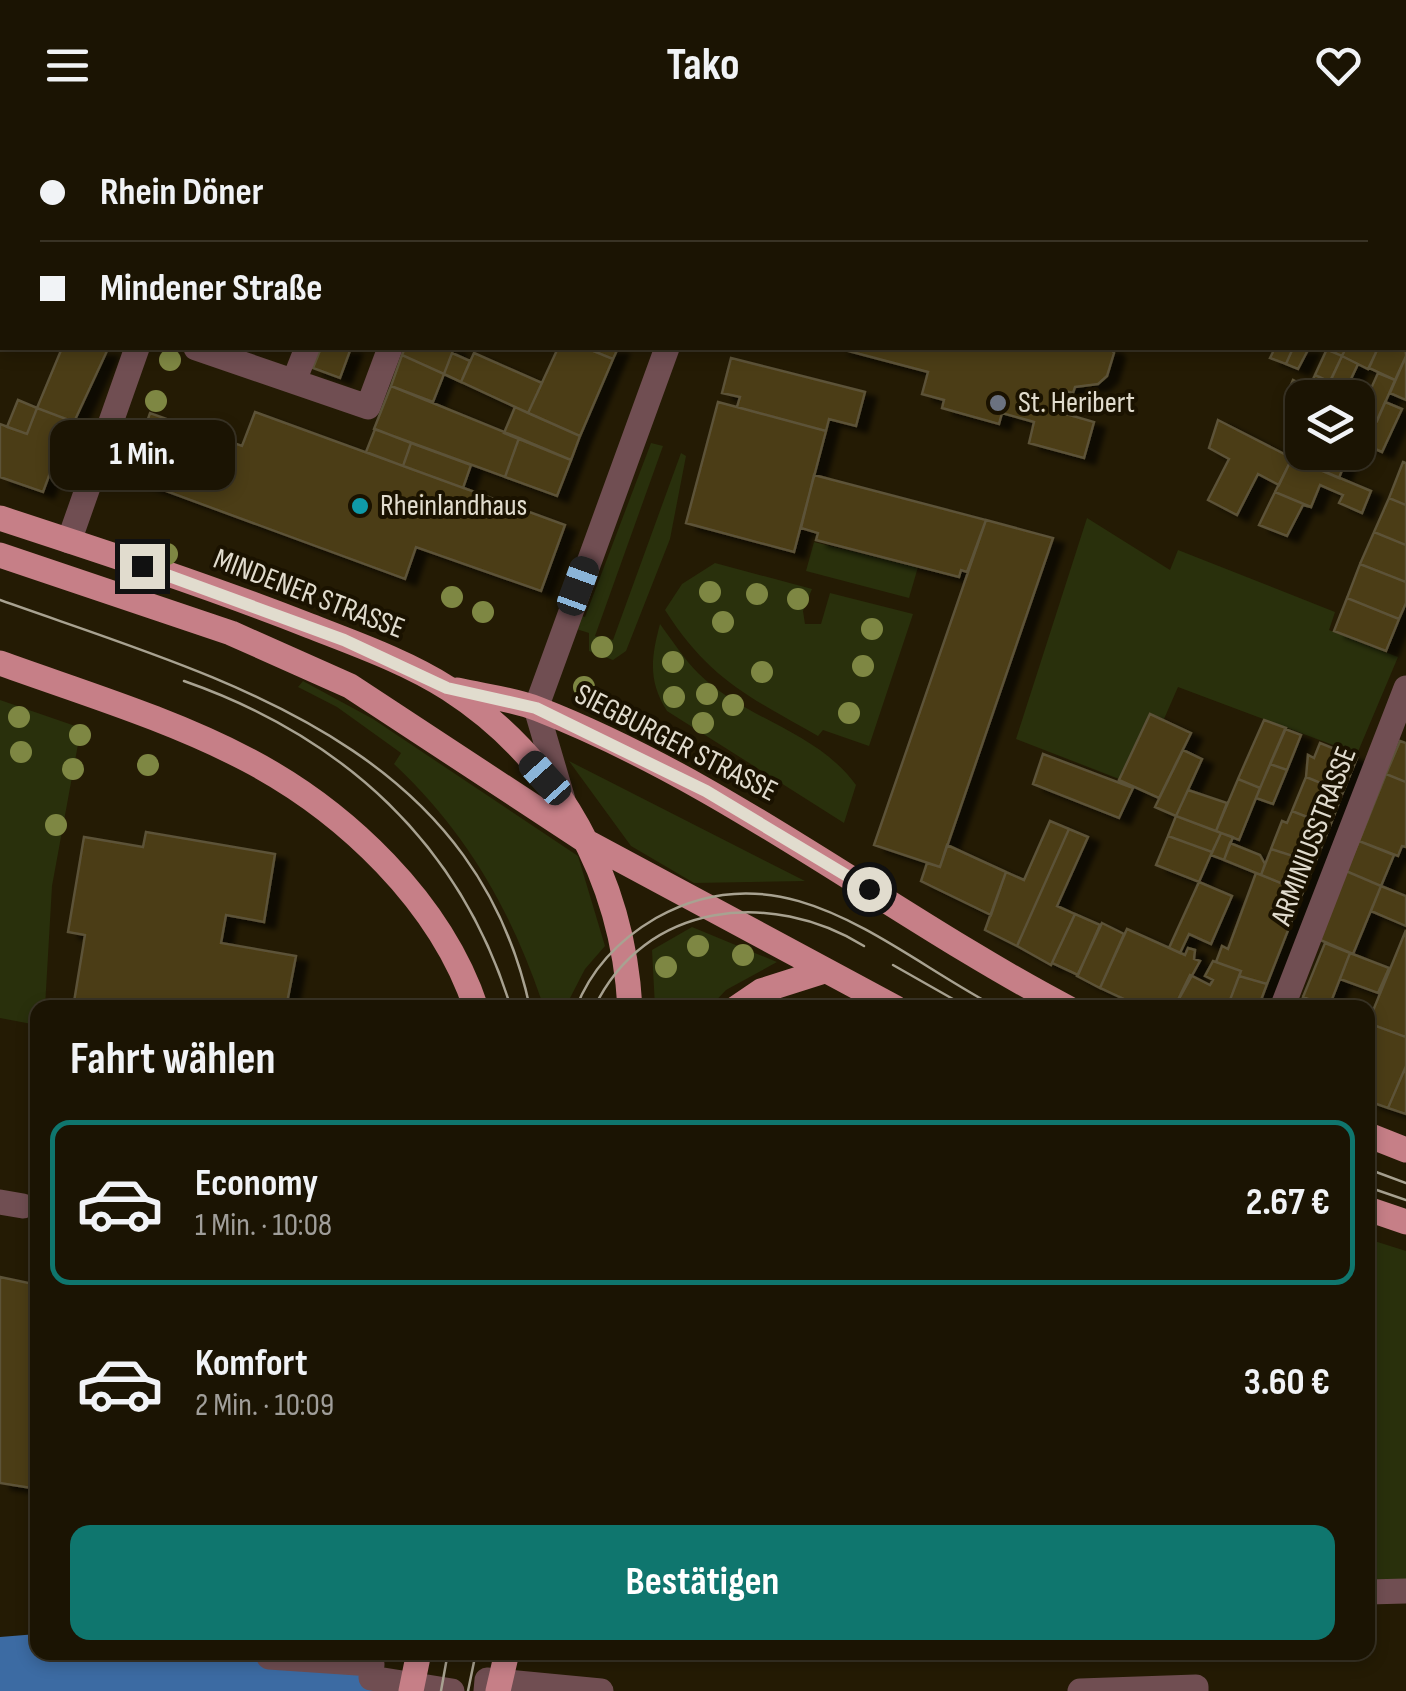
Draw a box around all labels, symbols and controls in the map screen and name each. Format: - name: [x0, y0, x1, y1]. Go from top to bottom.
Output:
- icon: menu: [40, 38, 95, 93]
- text: Tako: [666, 38, 740, 93]
- icon: heart: [1311, 38, 1366, 93]
- text: Rhein Döner: [100, 170, 263, 215]
- text: Mindener Straße: [100, 266, 322, 311]
- map controls: [1285, 380, 1375, 470]
- button: layers: [1285, 380, 1375, 470]
- place label: St. Heribert: [1018, 385, 1135, 421]
- marker: St. Heribert: [987, 392, 1009, 414]
- callout: 1 Min.: [49, 421, 234, 491]
- text: 1 Min.: [110, 435, 175, 474]
- place label: Rheinlandhaus: [380, 488, 527, 524]
- marker: Rheinlandhaus: [349, 495, 371, 517]
- street label: MINDENER STRASSE: [209, 541, 409, 647]
- route end: [120, 544, 165, 589]
- car: [554, 553, 602, 619]
- street label: SIEGBURGER STRASSE: [569, 676, 783, 810]
- street label: ARMINIUSSTRASSE: [1263, 742, 1364, 931]
- car: [514, 746, 576, 810]
- route start: [847, 867, 892, 912]
- text: Fahrt wählen: [70, 1032, 276, 1087]
- icon: car: [75, 1158, 165, 1248]
- text: Economy: [195, 1161, 318, 1206]
- text: 2.67 €: [1246, 1180, 1330, 1225]
- text: 1 Min. · 10:08: [195, 1206, 332, 1245]
- icon: car: [75, 1338, 165, 1428]
- text: Komfort: [195, 1341, 307, 1386]
- text: 3.60 €: [1244, 1360, 1330, 1405]
- text: 2 Min. · 10:09: [195, 1386, 334, 1425]
- button: Bestätigen: [70, 1525, 1335, 1640]

